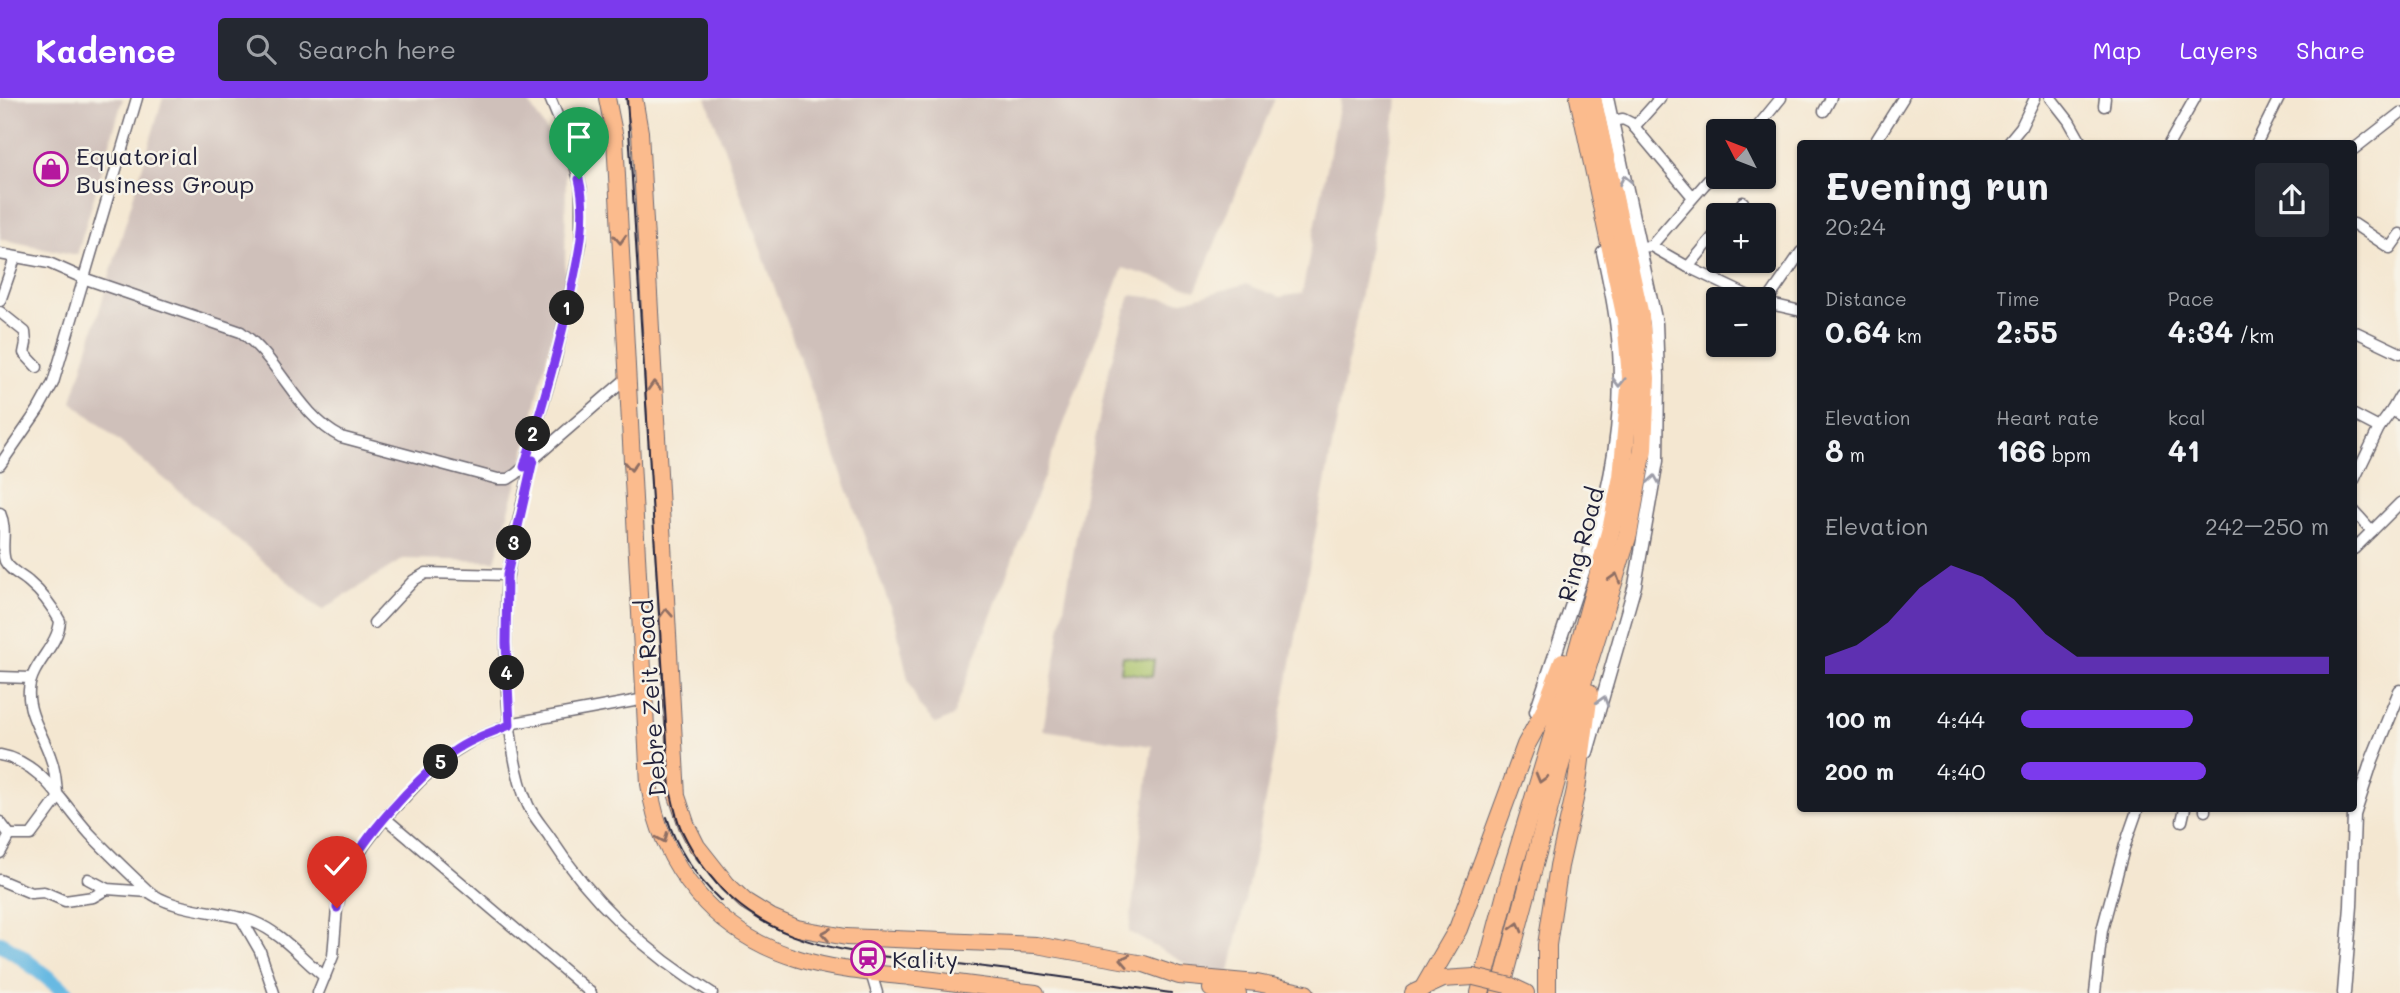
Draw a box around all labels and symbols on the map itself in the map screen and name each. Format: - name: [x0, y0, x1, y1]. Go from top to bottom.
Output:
- pin: [549, 107, 609, 179]
- north arrow: [1706, 119, 1776, 189]
- place label: Equatorial Business Group: [76, 140, 254, 199]
- shop icon: Equatorial Business Group: [32, 150, 70, 188]
- one-way arrow: [1619, 175, 1633, 187]
- one-way arrow: [612, 234, 627, 245]
- pin: 1: [550, 290, 584, 326]
- one-way arrow: [1611, 377, 1627, 388]
- one-way arrow: [646, 380, 661, 391]
- pin: 2: [516, 416, 550, 452]
- one-way arrow: [624, 461, 639, 472]
- one-way arrow: [1646, 474, 1661, 485]
- street label: Ring Road: [1550, 483, 1610, 605]
- pin: 3: [496, 526, 532, 560]
- one-way arrow: [1606, 572, 1621, 584]
- street label: Debre Zeit Road: [628, 598, 672, 798]
- one-way arrow: [659, 607, 674, 618]
- pin: 4: [490, 656, 524, 690]
- one-way arrow: [1594, 695, 1609, 707]
- pin: 5: [424, 744, 458, 780]
- one-way arrow: [1535, 772, 1550, 784]
- one-way arrow: [655, 831, 669, 843]
- pin: [307, 836, 367, 908]
- one-way arrow: [1509, 921, 1523, 933]
- one-way arrow: [820, 927, 832, 942]
- station icon: Kality: [849, 939, 887, 977]
- place label: Kality: [892, 943, 958, 974]
- one-way arrow: [1119, 953, 1131, 968]

